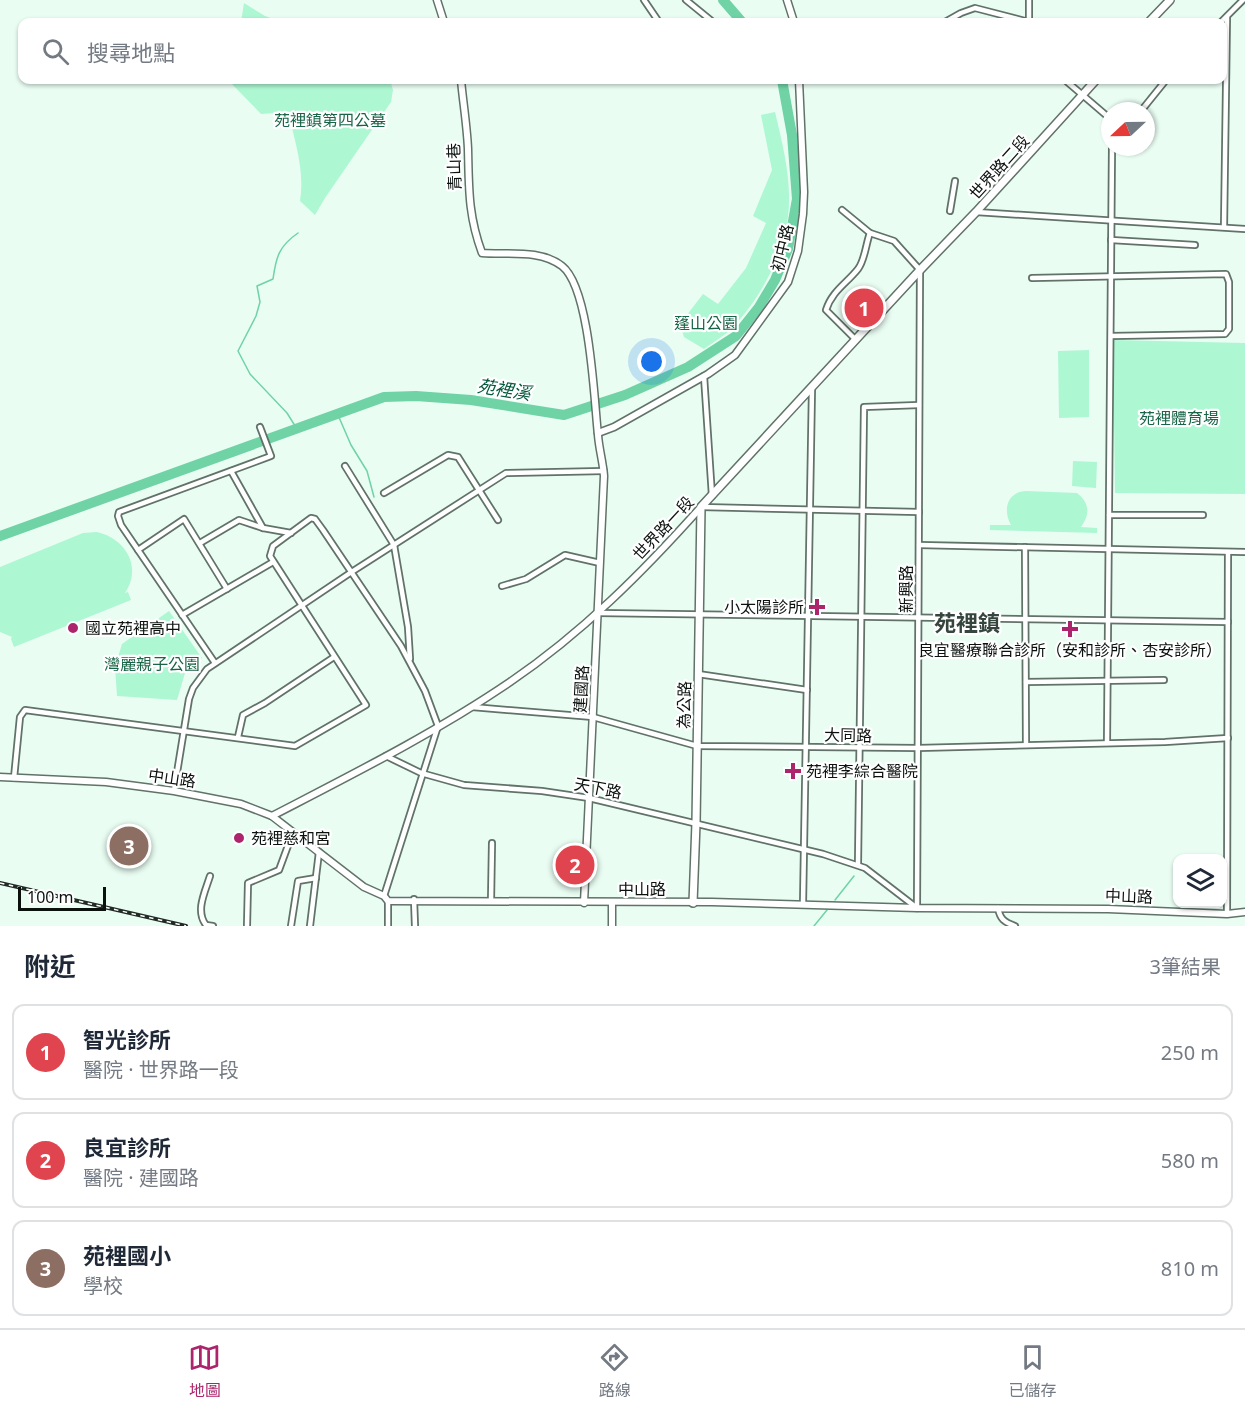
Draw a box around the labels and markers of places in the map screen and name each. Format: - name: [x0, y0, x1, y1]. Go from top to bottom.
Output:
- pin: 1: [844, 286, 884, 330]
- place label: 小太陽診所: [724, 596, 804, 618]
- marker: 小太陽診所: [808, 598, 826, 616]
- place label: 國立苑裡高中: [85, 617, 181, 639]
- marker: 良宜醫療聯合診所（安和診所、杏安診所）: [1061, 620, 1079, 638]
- marker: 國立苑裡高中: [66, 621, 80, 635]
- place label: 良宜醫療聯合診所（安和診所、杏安診所）: [918, 639, 1222, 661]
- place label: 苑裡李綜合醫院: [806, 760, 918, 782]
- marker: 苑裡李綜合醫院: [784, 762, 802, 780]
- pin: 3: [110, 824, 148, 868]
- place label: 苑裡慈和宮: [251, 827, 331, 849]
- marker: 苑裡慈和宮: [232, 831, 246, 845]
- pin: 2: [556, 842, 594, 888]

